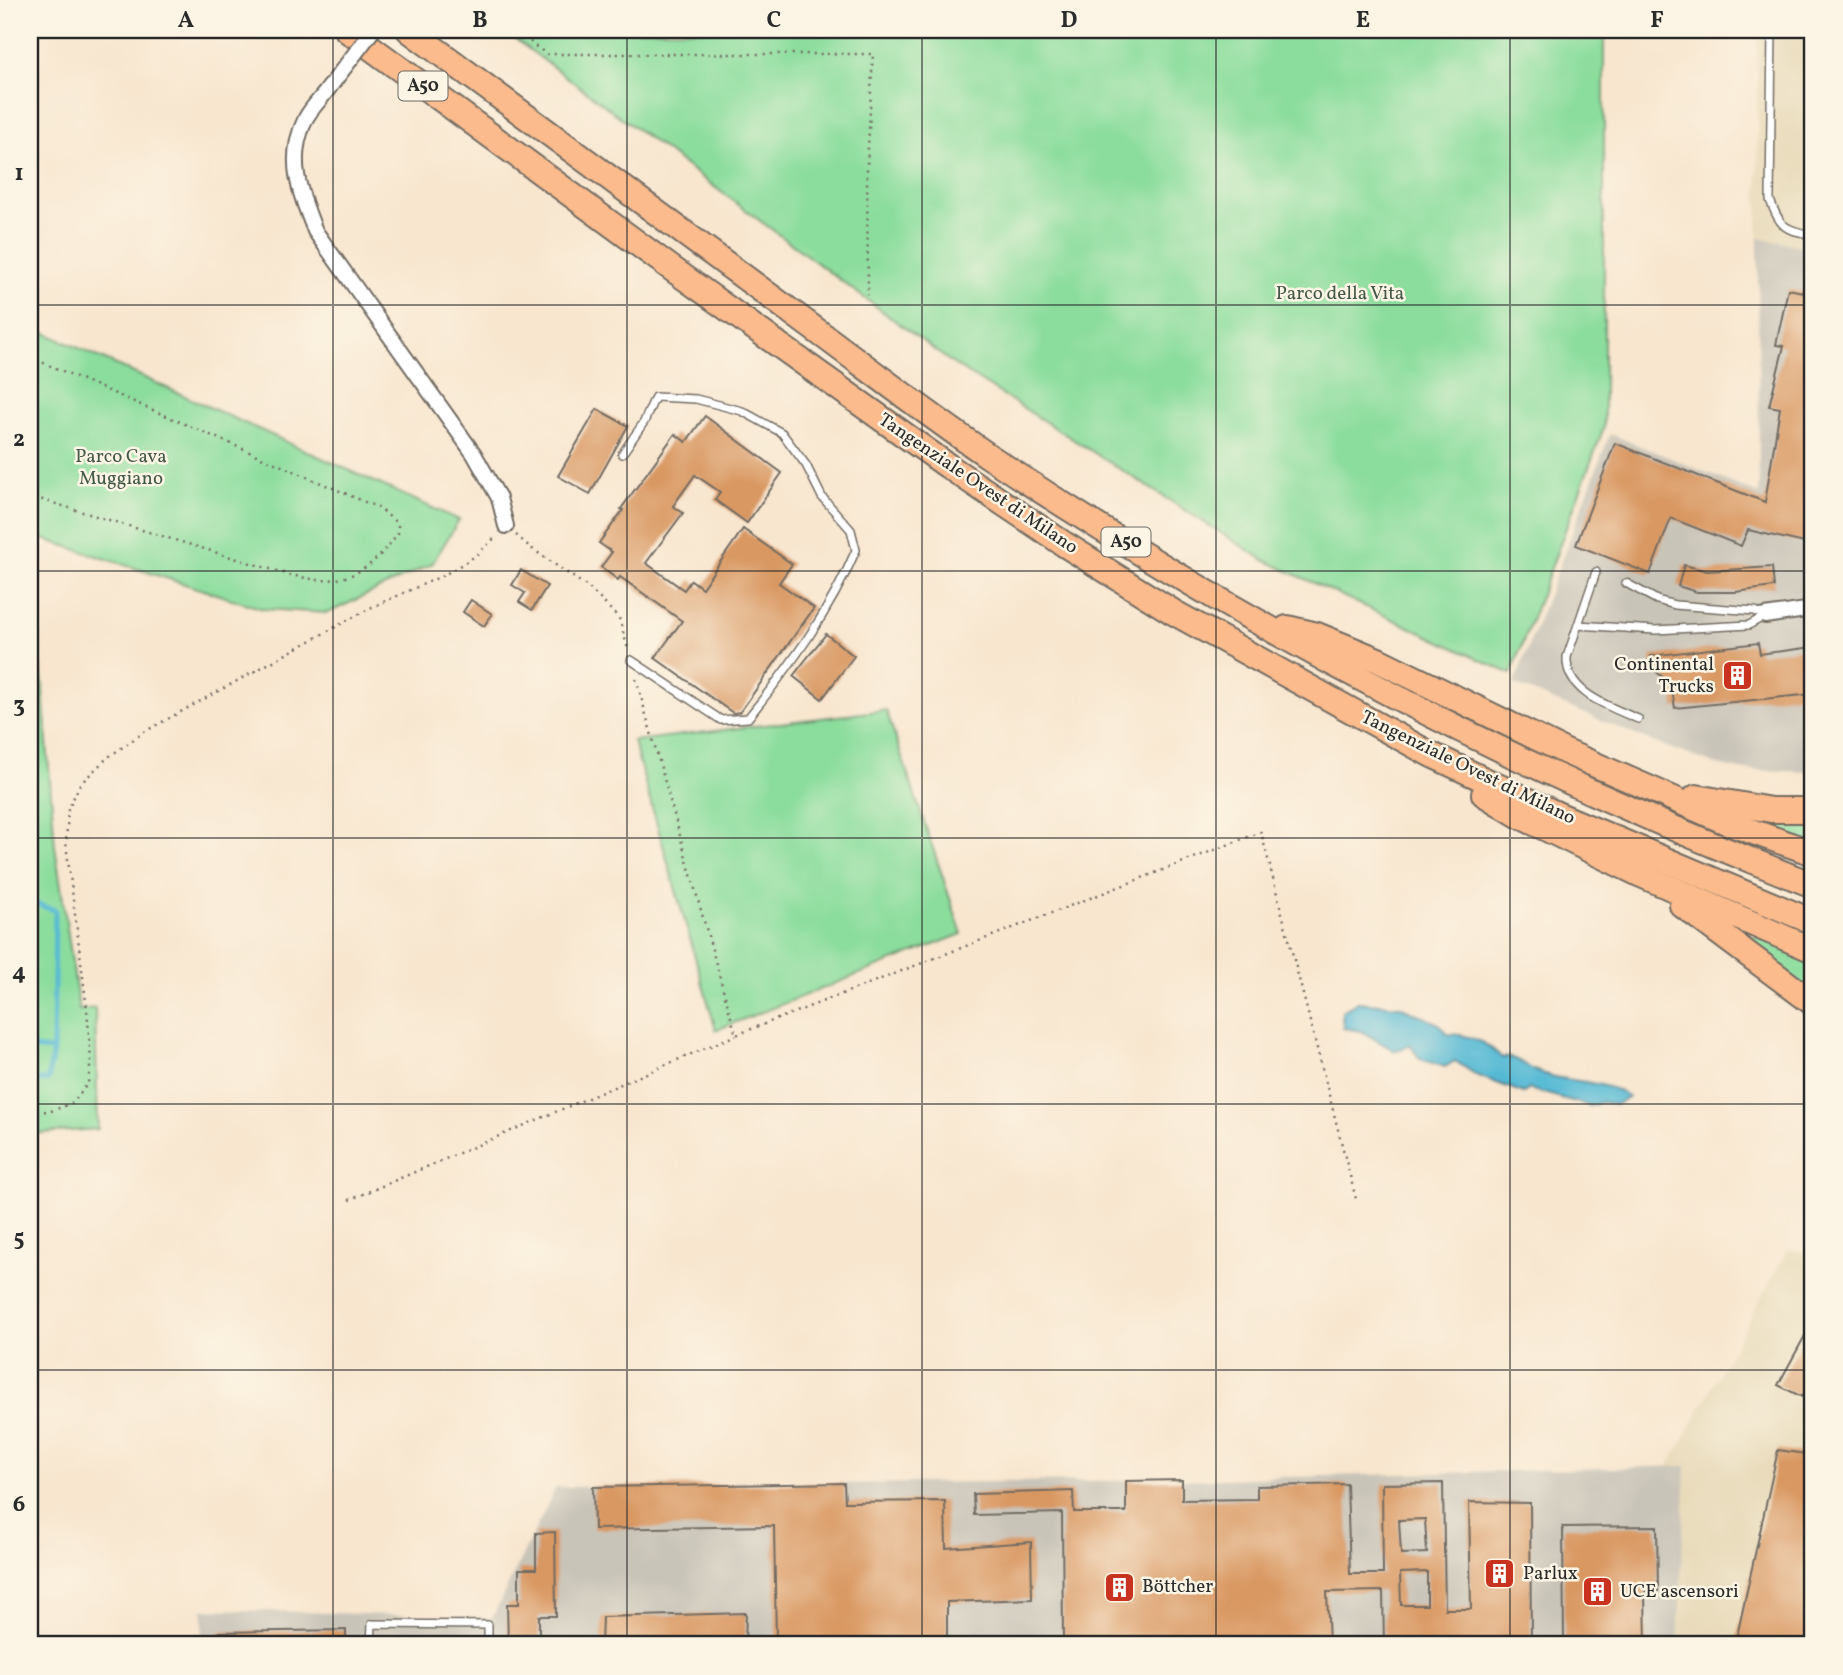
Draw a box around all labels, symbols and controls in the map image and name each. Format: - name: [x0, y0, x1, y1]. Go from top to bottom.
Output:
- text: A: [178, 5, 194, 37]
- text: B: [472, 5, 488, 37]
- text: C: [767, 5, 781, 37]
- text: D: [1061, 5, 1078, 37]
- text: E: [1356, 5, 1370, 37]
- text: F: [1650, 5, 1664, 37]
- road number: A50: [398, 72, 448, 100]
- text: 1: [14, 158, 24, 190]
- park label: Parco della Vita: [1276, 281, 1404, 307]
- street label: Tangenziale Ovest di Milano: [873, 407, 1083, 561]
- text: 2: [13, 424, 25, 456]
- park label: Parco Cava Muggiano: [75, 444, 167, 492]
- road number: A50: [1102, 528, 1150, 556]
- place label: Continental Trucks: [1614, 652, 1714, 700]
- building icon: Continental Trucks: [1720, 659, 1754, 693]
- text: 3: [13, 690, 25, 722]
- street label: Tangenziale Ovest di Milano: [1356, 705, 1580, 831]
- text: 4: [12, 957, 26, 989]
- text: 5: [13, 1223, 25, 1255]
- text: 6: [13, 1489, 25, 1521]
- building icon: Parlux: [1483, 1557, 1517, 1591]
- place label: Parlux: [1523, 1561, 1578, 1587]
- building icon: Böttcher: [1102, 1570, 1136, 1604]
- place label: Böttcher: [1142, 1574, 1213, 1600]
- building icon: UCE ascensori: [1580, 1575, 1614, 1609]
- place label: UCE ascensori: [1620, 1579, 1739, 1605]

